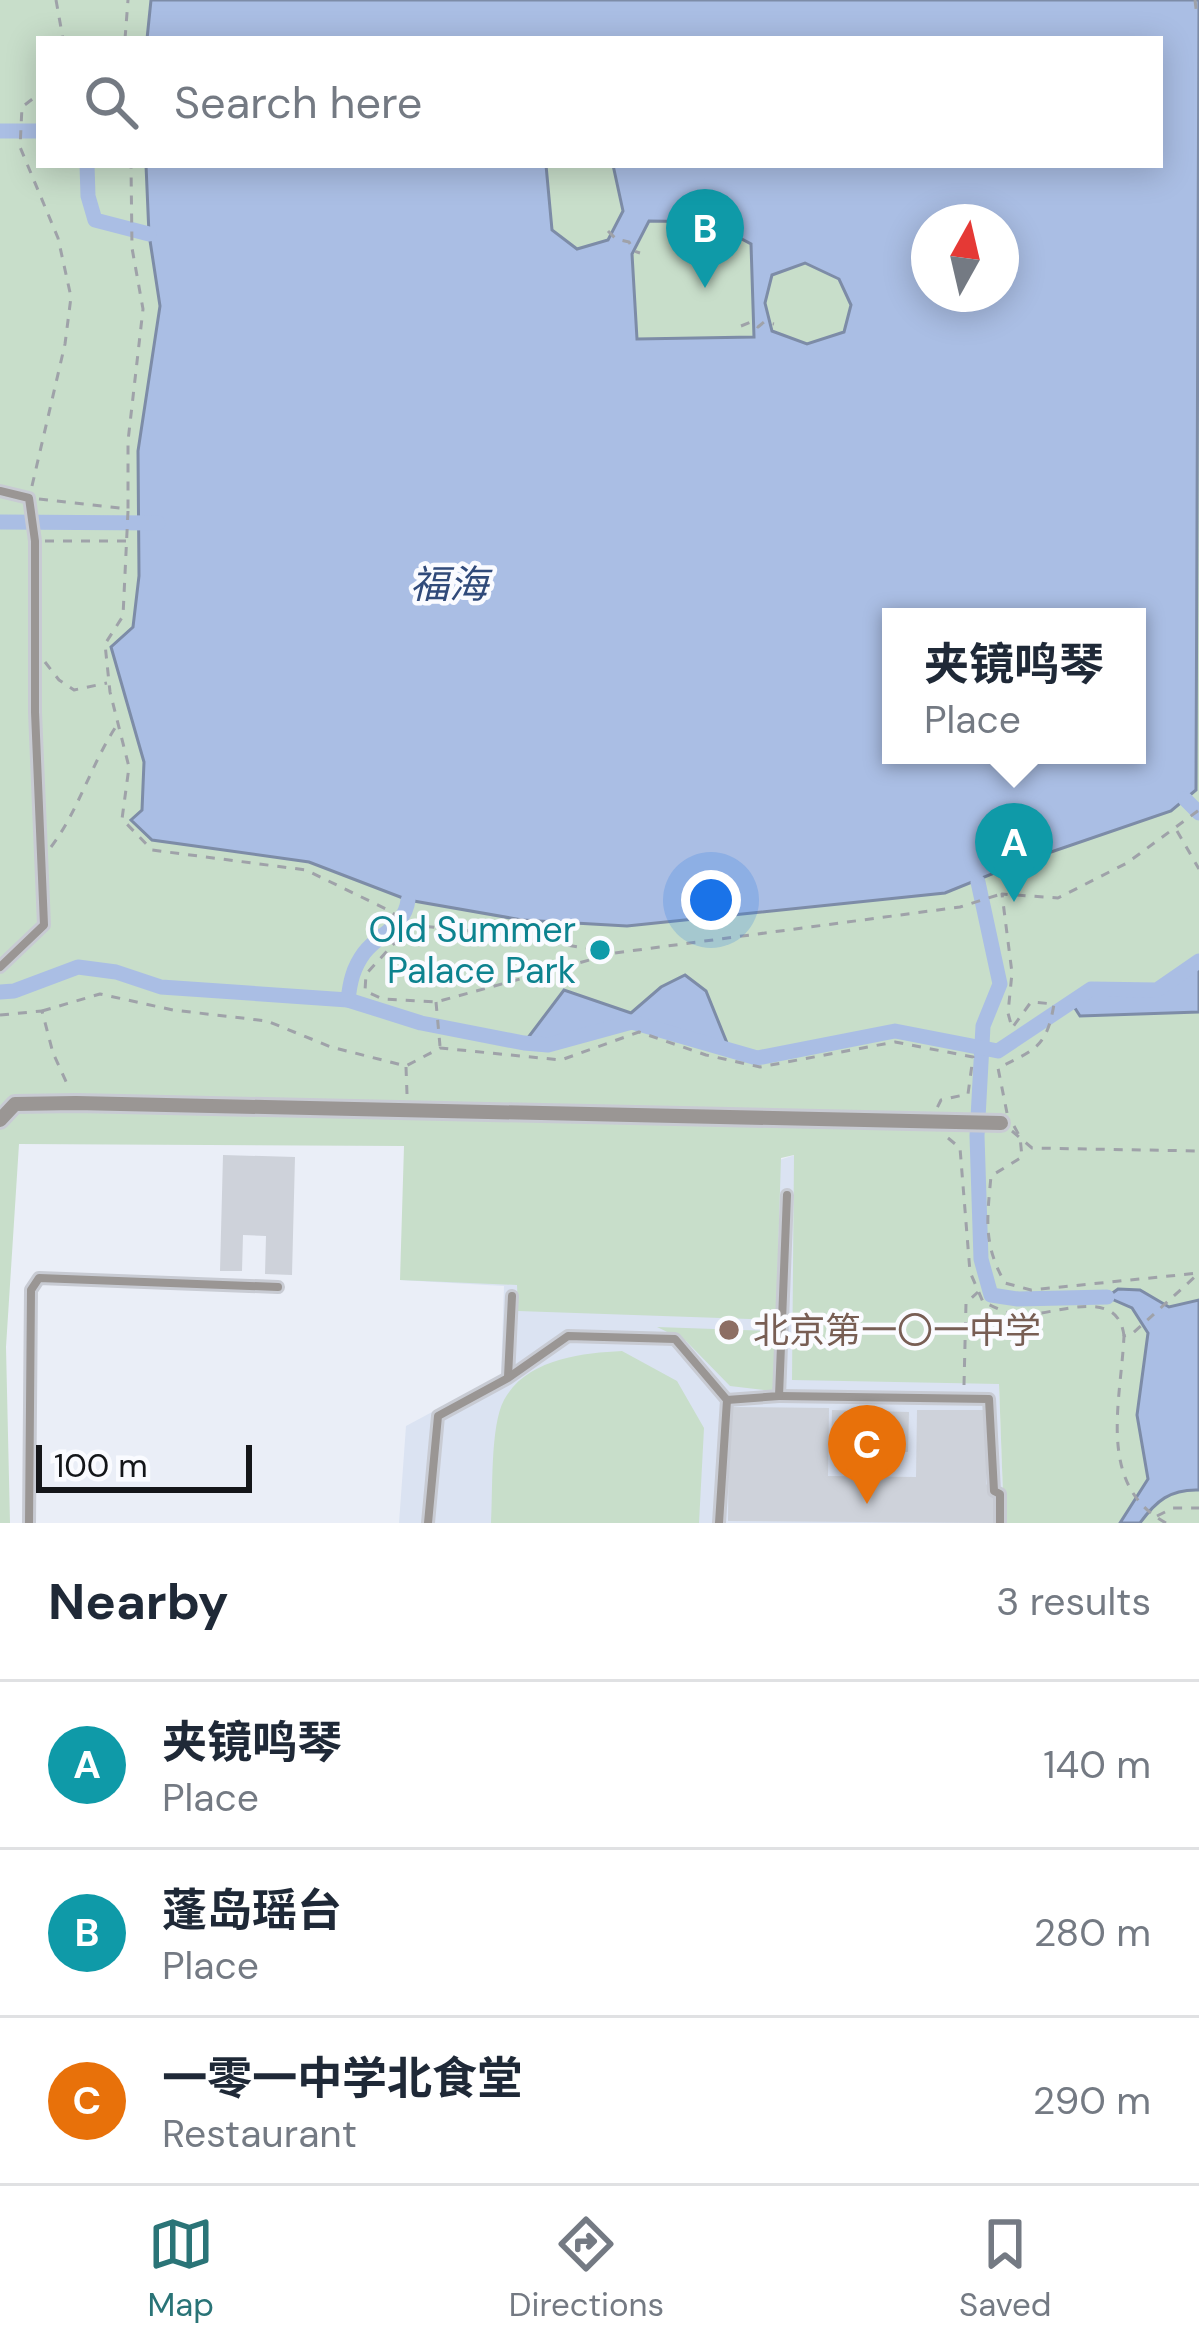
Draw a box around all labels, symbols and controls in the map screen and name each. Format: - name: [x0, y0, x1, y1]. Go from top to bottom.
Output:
- search box: [36, 36, 1163, 168]
- icon: search: [78, 69, 144, 135]
- text: Search here: [174, 73, 422, 132]
- pin: B: [666, 189, 744, 288]
- north arrow: [911, 204, 1019, 312]
- water label: 福海: [410, 559, 493, 610]
- popup: [882, 608, 1146, 764]
- text: 夹镜鸣琴: [924, 635, 1104, 694]
- text: Place: [924, 694, 1021, 745]
- pin: A: [975, 803, 1053, 902]
- your location: [681, 870, 741, 930]
- place label: Old Summer Palace Park: [369, 906, 576, 994]
- marker: Old Summer Palace Park: [587, 937, 613, 963]
- place label: 北京第一〇一中学: [753, 1307, 1041, 1354]
- marker: 北京第一〇一中学: [716, 1317, 742, 1343]
- pin: C: [828, 1405, 906, 1504]
- scale bar: [36, 1439, 252, 1492]
- text: 100 m: [54, 1444, 148, 1487]
- text: Nearby: [48, 1568, 229, 1635]
- text: 3 results: [996, 1576, 1151, 1627]
- text: 夹镜鸣琴: [162, 1713, 342, 1772]
- text: A: [73, 1739, 101, 1790]
- text: 140 m: [1043, 1739, 1151, 1790]
- text: Place: [162, 1772, 259, 1823]
- text: 蓬岛瑶台: [162, 1881, 342, 1940]
- text: B: [75, 1907, 99, 1958]
- text: 280 m: [1034, 1907, 1151, 1958]
- text: Place: [162, 1940, 259, 1991]
- text: 一零一中学北食堂: [162, 2049, 522, 2108]
- text: C: [73, 2075, 101, 2126]
- text: 290 m: [1033, 2075, 1151, 2126]
- text: Restaurant: [162, 2108, 357, 2159]
- tab: Map: [147, 2211, 214, 2326]
- tab: Directions: [509, 2211, 664, 2326]
- tab: Saved: [959, 2211, 1052, 2326]

